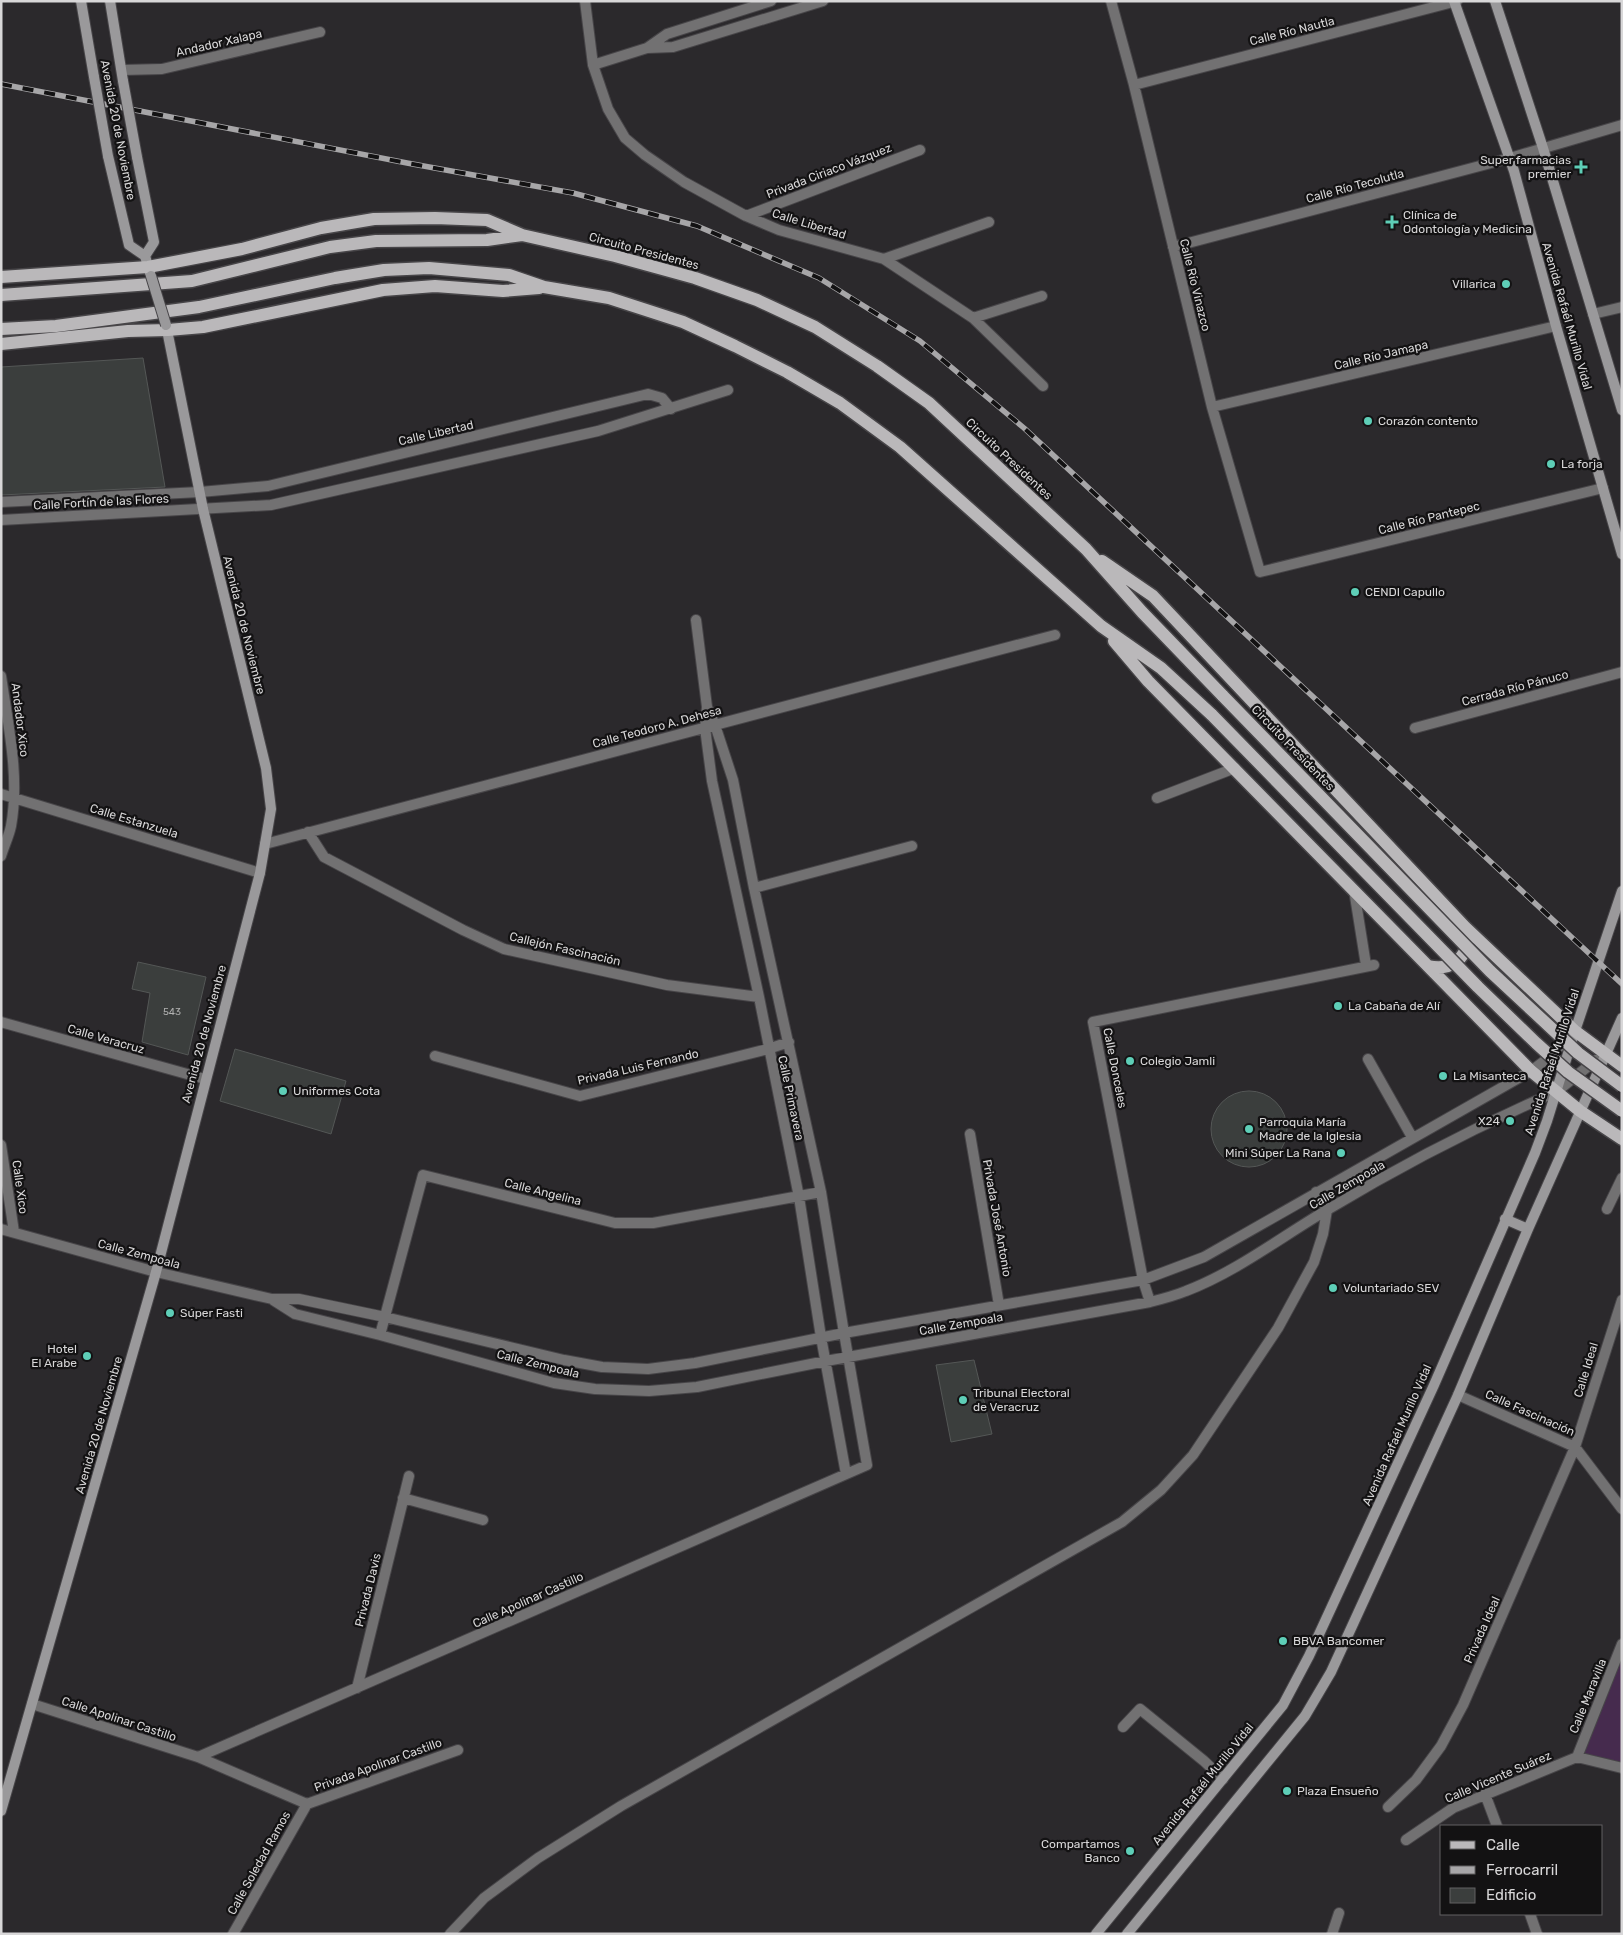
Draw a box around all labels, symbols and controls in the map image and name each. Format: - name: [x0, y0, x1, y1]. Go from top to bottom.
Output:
- street label: Calle Río Nautla: [1248, 14, 1336, 48]
- street label: Andador Xalapa: [175, 26, 263, 60]
- street label: Avenida 20 de Noviembre: [98, 59, 139, 201]
- street label: Privada Ciriaco Vázquez: [764, 141, 894, 201]
- place label: Super farmacias premier: [1480, 153, 1571, 181]
- marker: Super farmacias premier: [1575, 161, 1587, 173]
- street label: Calle Río Tecolutla: [1304, 166, 1406, 206]
- street label: Calle Libertad: [770, 206, 848, 242]
- place label: Clínica de Odontología y Medicina: [1403, 208, 1532, 236]
- marker: Clínica de Odontología y Medicina: [1385, 215, 1399, 229]
- street label: Circuito Presidentes: [588, 230, 700, 272]
- street label: Calle Río Vinazco: [1177, 237, 1213, 333]
- street label: Avenida Rafaél Murillo Vidal: [1539, 241, 1595, 391]
- place label: Villarica: [1452, 277, 1496, 291]
- marker: Villarica: [1500, 278, 1512, 290]
- street label: Calle Río Jamapa: [1333, 337, 1429, 373]
- place label: Corazón contento: [1378, 414, 1478, 428]
- street label: Circuito Presidentes: [963, 415, 1055, 503]
- marker: Corazón contento: [1362, 415, 1374, 427]
- street label: Calle Libertad: [397, 418, 475, 448]
- place label: La forja: [1561, 457, 1603, 471]
- marker: La forja: [1545, 458, 1557, 470]
- street label: Calle Fortín de las Flores: [33, 491, 169, 513]
- street label: Calle Río Pantepec: [1377, 499, 1482, 537]
- street label: Avenida 20 de Noviembre: [220, 554, 268, 696]
- place label: CENDI Capullo: [1365, 585, 1445, 599]
- marker: CENDI Capullo: [1349, 586, 1361, 598]
- street label: Cerrada Río Pánuco: [1460, 667, 1570, 709]
- street label: Andador Xico: [9, 682, 31, 758]
- street label: Circuito Presidentes: [1249, 702, 1337, 794]
- street label: Calle Teodoro A. Dehesa: [591, 703, 723, 751]
- street label: Calle Estanzuela: [88, 801, 180, 841]
- street label: Callejón Fascinación: [508, 929, 622, 969]
- street label: Avenida 20 de Noviembre: [179, 963, 229, 1105]
- street label: Avenida Rafaél Murillo Vidal: [1522, 987, 1582, 1137]
- place label: La Cabaña de Alí: [1348, 999, 1441, 1013]
- marker: La Cabaña de Alí: [1332, 1000, 1344, 1012]
- house number: 543: [163, 1006, 181, 1018]
- street label: Calle Veracruz: [66, 1021, 146, 1057]
- street label: Calle Donceles: [1100, 1027, 1130, 1109]
- street label: Privada Luis Fernando: [576, 1046, 700, 1088]
- street label: Calle Primavera: [775, 1054, 807, 1142]
- place label: Colegio Jamli: [1140, 1054, 1215, 1068]
- marker: Colegio Jamli: [1124, 1055, 1136, 1067]
- place label: La Misanteca: [1453, 1069, 1526, 1083]
- marker: La Misanteca: [1437, 1070, 1449, 1082]
- place label: Uniformes Cota: [293, 1084, 380, 1098]
- marker: Uniformes Cota: [277, 1085, 289, 1097]
- place label: X24: [1478, 1114, 1501, 1128]
- place label: Parroquia María Madre de la Iglesia: [1259, 1115, 1361, 1143]
- marker: X24: [1504, 1115, 1516, 1127]
- marker: Parroquia María Madre de la Iglesia: [1243, 1123, 1255, 1135]
- place label: Mini Súper La Rana: [1225, 1146, 1331, 1160]
- marker: Mini Súper La Rana: [1335, 1147, 1347, 1159]
- street label: Privada José Antonio: [980, 1158, 1014, 1278]
- street label: Calle Zempoala: [1307, 1158, 1387, 1212]
- street label: Calle Xico: [9, 1159, 31, 1215]
- street label: Calle Angelina: [503, 1176, 583, 1208]
- street label: Calle Zempoala: [96, 1236, 182, 1272]
- place label: Voluntariado SEV: [1343, 1281, 1439, 1295]
- marker: Voluntariado SEV: [1327, 1282, 1339, 1294]
- place label: Súper Fasti: [180, 1306, 243, 1320]
- marker: Súper Fasti: [164, 1307, 176, 1319]
- street label: Calle Zempoala: [918, 1310, 1004, 1338]
- street label: Calle Ideal: [1571, 1341, 1601, 1399]
- place label: Hotel El Arabe: [31, 1342, 77, 1370]
- street label: Calle Zempoala: [495, 1347, 581, 1381]
- marker: Hotel El Arabe: [81, 1350, 93, 1362]
- street label: Avenida 20 de Noviembre: [73, 1354, 125, 1495]
- street label: Avenida Rafaél Murillo Vidal: [1360, 1362, 1435, 1508]
- place label: Tribunal Electoral de Veracruz: [973, 1386, 1070, 1414]
- street label: Calle Fascinación: [1483, 1387, 1577, 1439]
- marker: Tribunal Electoral de Veracruz: [957, 1394, 969, 1406]
- street label: Privada Davis: [352, 1552, 384, 1628]
- street label: Calle Apolinar Castillo: [470, 1569, 586, 1631]
- street label: Privada Ideal: [1461, 1594, 1503, 1666]
- place label: BBVA Bancomer: [1293, 1634, 1385, 1648]
- marker: BBVA Bancomer: [1277, 1635, 1289, 1647]
- street label: Calle Maravilla: [1567, 1657, 1609, 1735]
- street label: Calle Apolinar Castillo: [60, 1694, 178, 1744]
- street label: Avenida Rafaél Murillo Vidal: [1149, 1720, 1257, 1848]
- street label: Privada Apolinar Castillo: [312, 1735, 444, 1795]
- street label: Calle Vicente Suárez: [1443, 1748, 1553, 1806]
- place label: Plaza Ensueño: [1297, 1784, 1379, 1798]
- marker: Plaza Ensueño: [1281, 1785, 1293, 1797]
- street label: Calle Soledad Ramos: [225, 1809, 293, 1917]
- legend: [1440, 1825, 1603, 1915]
- text: Calle: [1486, 1836, 1520, 1854]
- place label: Compartamos Banco: [1041, 1837, 1120, 1865]
- marker: Compartamos Banco: [1124, 1845, 1136, 1857]
- text: Ferrocarril: [1486, 1861, 1558, 1879]
- text: Edificio: [1486, 1886, 1536, 1904]

